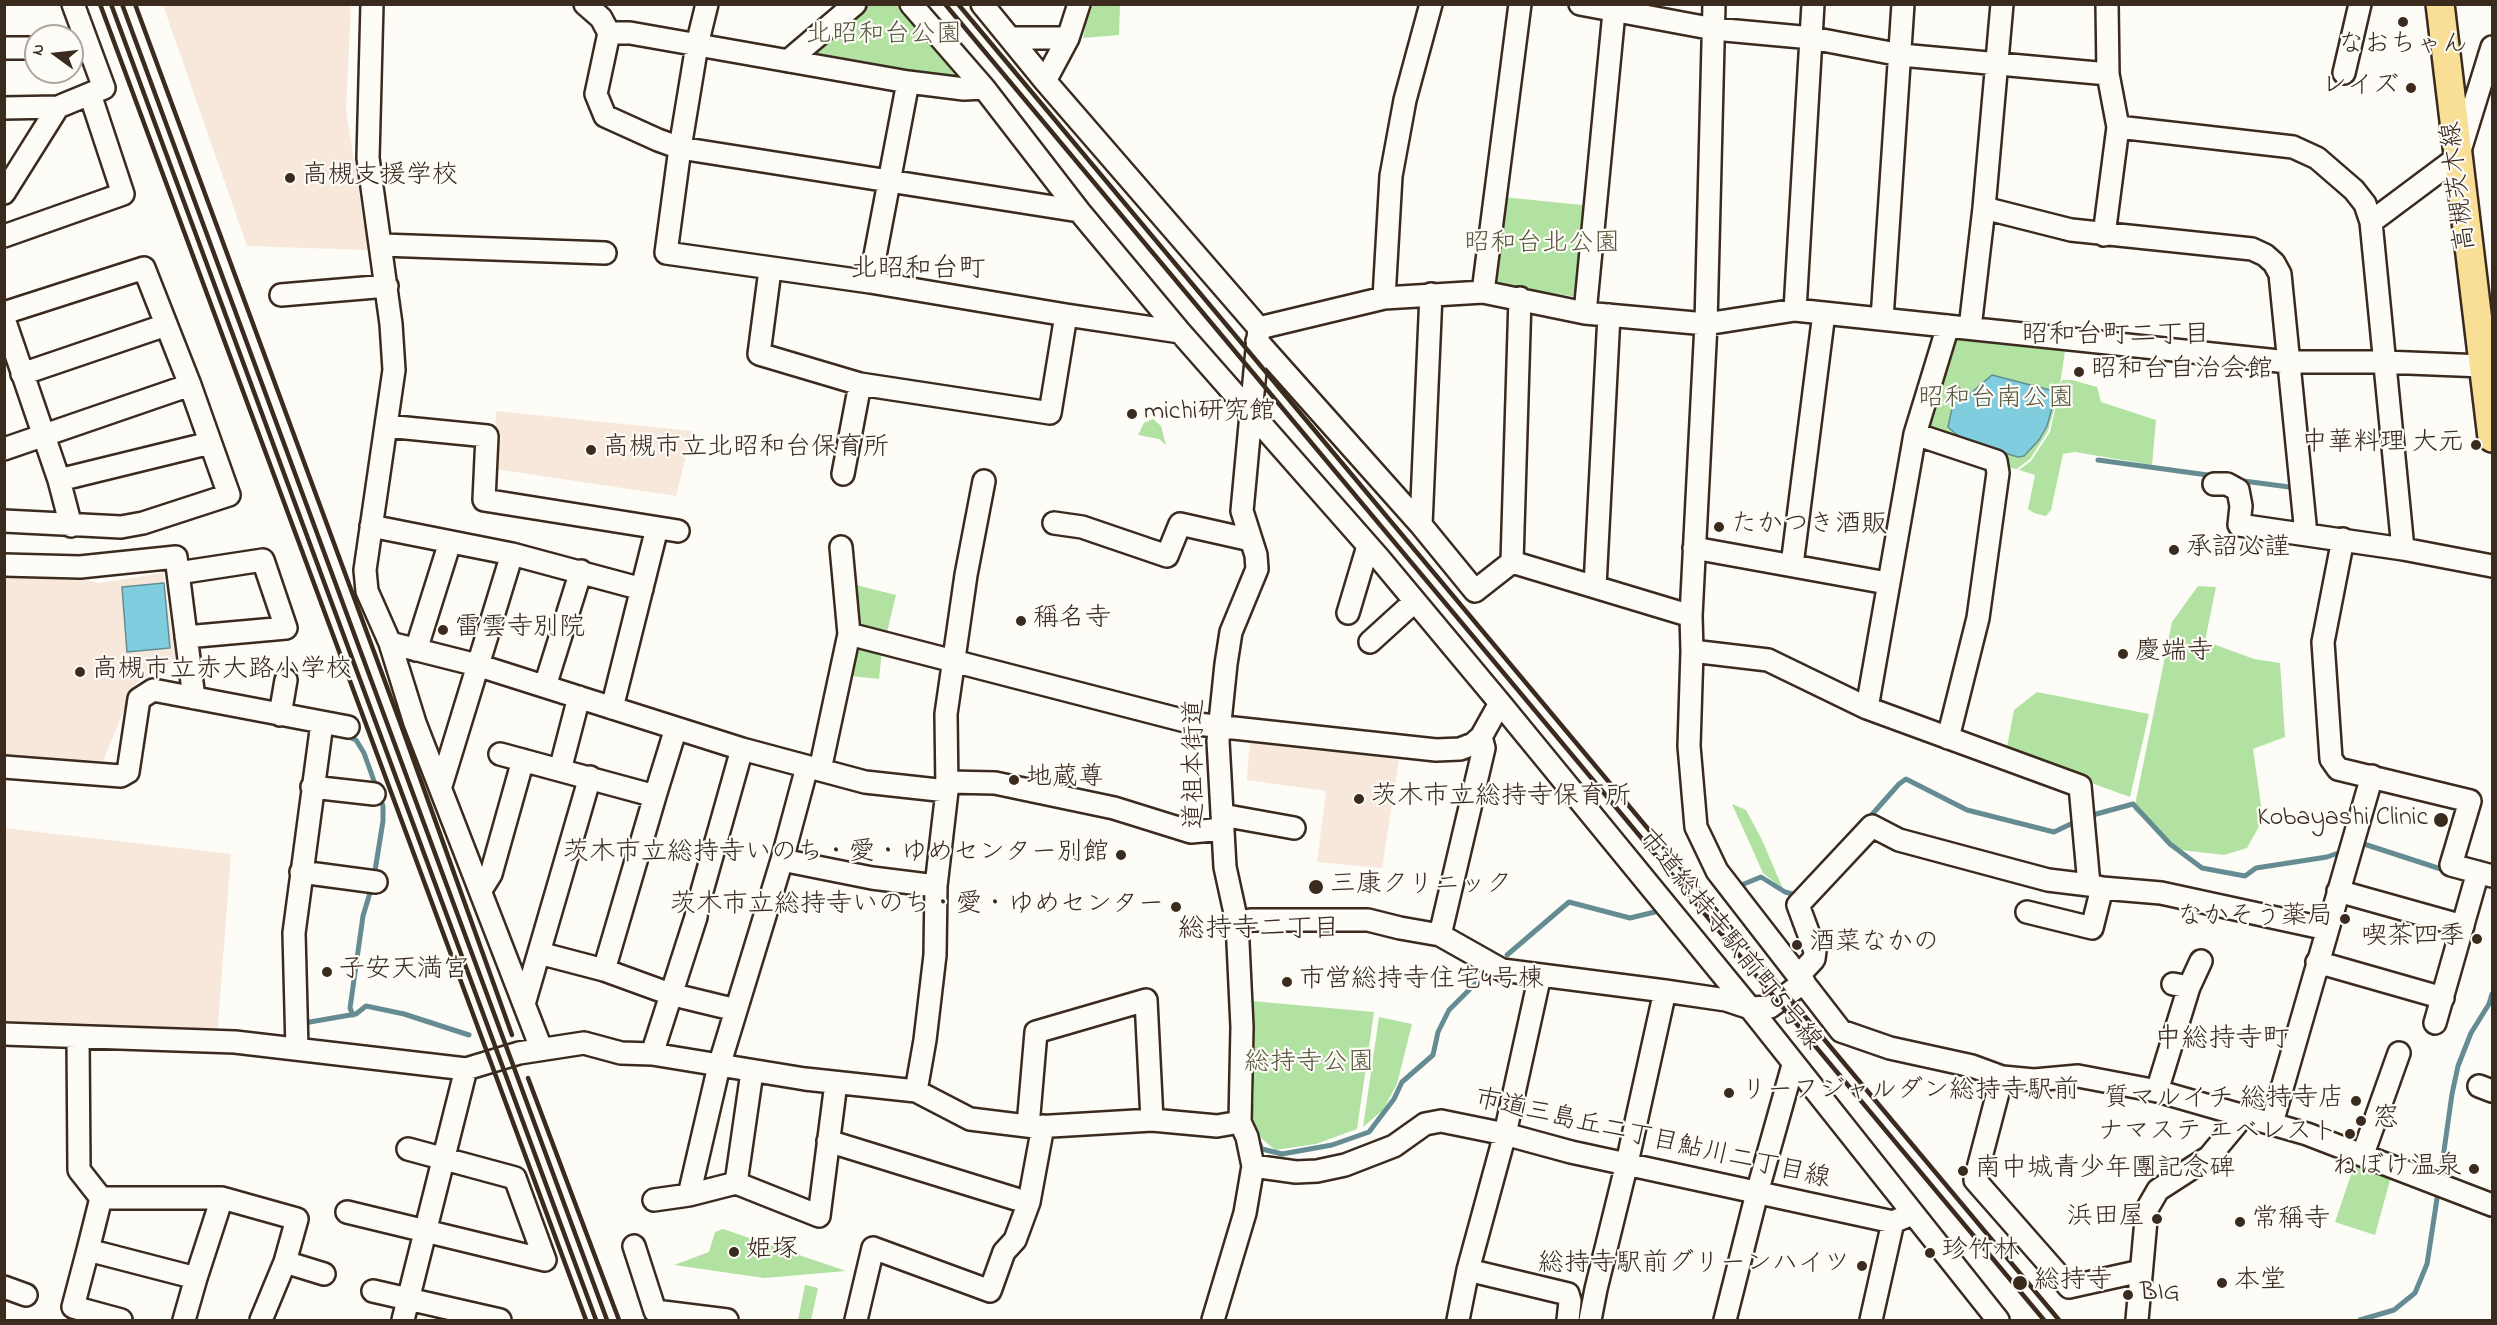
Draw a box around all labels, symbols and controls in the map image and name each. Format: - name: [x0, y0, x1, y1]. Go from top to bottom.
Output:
- marker: なおちゃん: [2396, 15, 2410, 29]
- park label: 北昭和台公園: [806, 21, 962, 53]
- north arrow: [24, 24, 84, 84]
- place label: なおちゃん: [2338, 31, 2468, 63]
- text: N: [26, 42, 52, 58]
- place label: レイズ: [2321, 72, 2399, 104]
- marker: レイズ: [2404, 81, 2418, 95]
- street label: 高槻茨木線: [2438, 120, 2484, 252]
- place label: 高槻支援学校: [302, 162, 458, 194]
- marker: 高槻支援学校: [283, 171, 297, 185]
- park label: 昭和台北公園: [1464, 230, 1620, 262]
- district label: 北昭和台町: [851, 256, 985, 288]
- district label: 昭和台町二丁目: [2022, 322, 2210, 354]
- place label: 昭和台自治会館: [2091, 356, 2273, 388]
- marker: 昭和台自治会館: [2072, 365, 2086, 379]
- park label: 昭和台南公園: [1918, 385, 2074, 417]
- place label: michi研究館: [1144, 398, 1275, 430]
- marker: michi研究館: [1125, 407, 1139, 421]
- place label: 中華料理 大元: [2302, 429, 2464, 461]
- place label: 高槻市立北昭和台保育所: [603, 434, 889, 466]
- marker: 中華料理 大元: [2469, 438, 2483, 452]
- marker: 高槻市立北昭和台保育所: [584, 443, 598, 457]
- place label: たかつき酒販: [1731, 511, 1887, 543]
- marker: たかつき酒販: [1712, 520, 1726, 534]
- place label: 承詔必謹: [2186, 534, 2290, 566]
- marker: 承詔必謹: [2167, 543, 2181, 557]
- place label: 稱名寺: [1033, 605, 1111, 637]
- place label: 雷雲寺別院: [455, 614, 585, 646]
- marker: 稱名寺: [1014, 614, 1028, 628]
- marker: 雷雲寺別院: [436, 623, 450, 637]
- place label: 慶端寺: [2135, 638, 2213, 670]
- marker: 慶端寺: [2116, 647, 2130, 661]
- place label: 高槻市立赤大路小学校: [92, 656, 352, 688]
- marker: 高槻市立赤大路小学校: [73, 665, 87, 679]
- street label: 道祖本街道: [1181, 699, 1213, 829]
- place label: 地蔵尊: [1026, 764, 1104, 796]
- marker: 地蔵尊: [1007, 773, 1021, 787]
- place label: 茨木市立総持寺保育所: [1371, 783, 1631, 815]
- marker: 茨木市立総持寺保育所: [1352, 792, 1366, 806]
- place label: Kobayashi Clinic: [2257, 804, 2428, 836]
- marker: Kobayashi Clinic: [2432, 811, 2450, 829]
- street label: 市道総持寺駅前町5号線: [1629, 824, 1827, 1058]
- place label: 茨木市立総持寺いのち・愛・ゆめセンター別館: [563, 839, 1109, 871]
- marker: 茨木市立総持寺いのち・愛・ゆめセンター別館: [1114, 848, 1128, 862]
- place label: 三康クリニック: [1330, 871, 1512, 903]
- marker: 三康クリニック: [1307, 878, 1325, 896]
- place label: 茨木市立総持寺いのち・愛・ゆめセンター: [670, 891, 1164, 923]
- marker: 茨木市立総持寺いのち・愛・ゆめセンター: [1169, 900, 1183, 914]
- place label: なかそう薬局: [2177, 903, 2333, 935]
- marker: なかそう薬局: [2338, 912, 2352, 926]
- district label: 総持寺二丁目: [1178, 916, 1340, 948]
- place label: 喫茶四季: [2361, 923, 2465, 955]
- place label: 酒菜なかの: [1809, 929, 1939, 961]
- marker: 喫茶四季: [2470, 932, 2484, 946]
- marker: 酒菜なかの: [1790, 938, 1804, 952]
- place label: 子安天満宮: [339, 956, 469, 988]
- marker: 子安天満宮: [320, 965, 334, 979]
- place label: 市営総持寺住宅4号棟: [1299, 966, 1544, 998]
- marker: 市営総持寺住宅4号棟: [1280, 975, 1294, 989]
- district label: 中総持寺町: [2155, 1026, 2289, 1058]
- park label: 総持寺公園: [1244, 1049, 1374, 1081]
- place label: リーフジャルダン総持寺駅前: [1741, 1077, 2079, 1109]
- street label: 市道三島丘二丁目鮎川二丁目線: [1471, 1085, 1833, 1197]
- place label: 質マルイチ 総持寺店: [2104, 1085, 2344, 1117]
- marker: リーフジャルダン総持寺駅前: [1722, 1086, 1736, 1100]
- marker: 質マルイチ 総持寺店: [2349, 1094, 2363, 1108]
- place label: 窓: [2373, 1105, 2399, 1137]
- marker: 窓: [2354, 1114, 2368, 1128]
- place label: ナマステ エベレスト: [2098, 1118, 2338, 1150]
- marker: ナマステ エベレスト: [2343, 1127, 2357, 1141]
- place label: ねぼけ温泉: [2332, 1153, 2462, 1185]
- place label: 南中城青少年團記念碑: [1975, 1155, 2235, 1187]
- marker: ねぼけ温泉: [2467, 1162, 2481, 1176]
- marker: 南中城青少年團記念碑: [1956, 1164, 1970, 1178]
- place label: 浜田屋: [2067, 1203, 2145, 1235]
- place label: 常稱寺: [2252, 1206, 2330, 1238]
- marker: 浜田屋: [2150, 1212, 2164, 1226]
- marker: 常稱寺: [2233, 1215, 2247, 1229]
- place label: 姫塚: [746, 1236, 798, 1268]
- place label: 珍竹林: [1942, 1237, 2020, 1269]
- marker: 姫塚: [727, 1245, 741, 1259]
- marker: 珍竹林: [1923, 1246, 1937, 1260]
- place label: 総持寺駅前グリーンハイツ: [1538, 1250, 1850, 1282]
- marker: 総持寺駅前グリーンハイツ: [1855, 1259, 1869, 1273]
- place label: 総持寺: [2034, 1267, 2112, 1299]
- place label: 本堂: [2234, 1267, 2286, 1299]
- marker: 総持寺: [2011, 1274, 2029, 1292]
- marker: 本堂: [2215, 1276, 2229, 1290]
- place label: BIG: [2140, 1279, 2180, 1311]
- marker: BIG: [2121, 1288, 2135, 1302]

